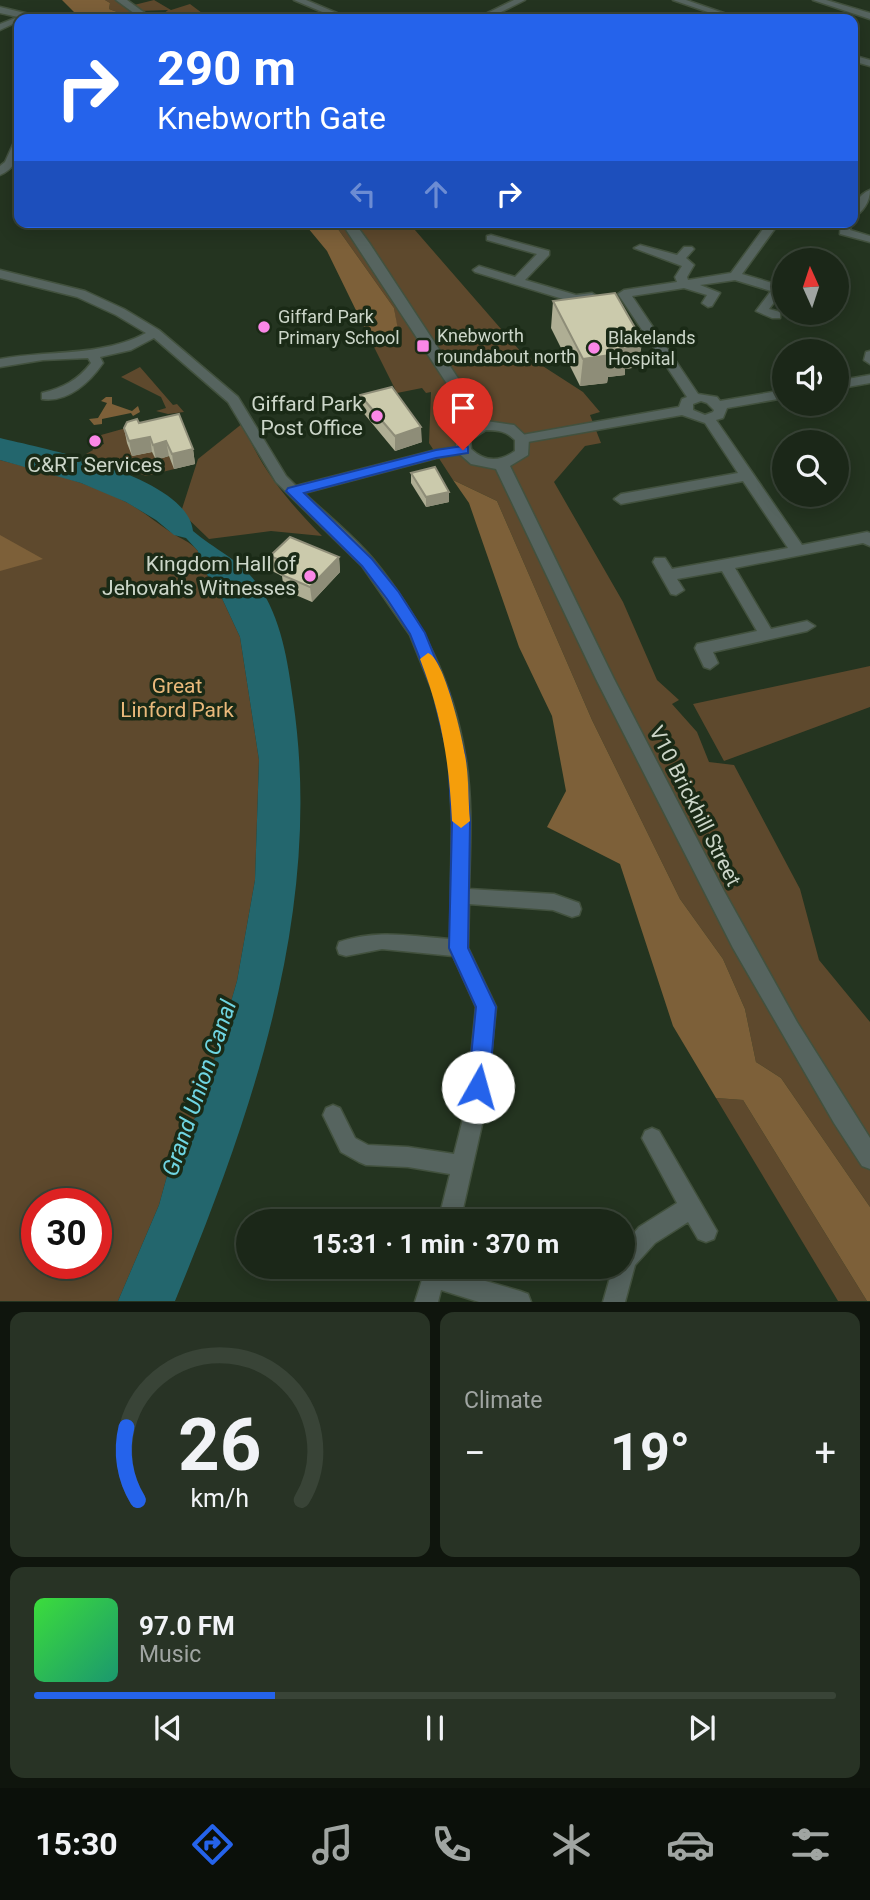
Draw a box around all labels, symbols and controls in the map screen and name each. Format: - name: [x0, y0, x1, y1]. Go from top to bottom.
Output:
- text: 290 m: [157, 40, 296, 97]
- icon: right: [42, 42, 133, 133]
- text: Knebworth Gate: [157, 99, 386, 137]
- icon: left: [344, 175, 382, 213]
- icon: ahead: [417, 175, 455, 213]
- icon: right: [490, 175, 528, 213]
- north arrow: [772, 248, 849, 326]
- map controls: [772, 248, 849, 507]
- place label: Giffard Park Primary School: [278, 306, 400, 348]
- marker: Giffard Park Primary School: [256, 319, 272, 335]
- place label: Knebworth roundabout north: [437, 325, 576, 367]
- place label: Blakelands Hospital: [608, 327, 695, 369]
- marker: Knebworth roundabout north: [415, 338, 431, 354]
- button: sound: [772, 339, 849, 416]
- marker: Blakelands Hospital: [586, 340, 602, 356]
- pin: [433, 378, 493, 450]
- icon: arrive: [444, 389, 482, 427]
- place label: Giffard Park Post Office: [251, 392, 363, 440]
- marker: Giffard Park Post Office: [369, 408, 385, 424]
- button: search: [772, 430, 849, 507]
- marker: C&RT Services: [87, 433, 103, 449]
- place label: C&RT Services: [27, 453, 163, 477]
- place label: Kingdom Hall of Jehovah's Witnesses: [102, 552, 297, 600]
- marker: Kingdom Hall of Jehovah's Witnesses: [302, 568, 318, 584]
- park label: Great Linford Park: [120, 674, 234, 722]
- street label: V10 Brickhill Street: [644, 722, 746, 890]
- water label: Grand Union Canal: [157, 996, 242, 1180]
- position arrow: [441, 1050, 515, 1124]
- speed limit sign: 30: [21, 1188, 112, 1279]
- text: 15:31 · 1 min · 370 m: [312, 1229, 559, 1259]
- text: Climate: [464, 1387, 543, 1414]
- text: 26: [178, 1403, 262, 1489]
- text: 19°: [610, 1422, 690, 1483]
- text: −: [464, 1431, 486, 1475]
- text: +: [814, 1431, 836, 1475]
- text: km/h: [191, 1484, 249, 1513]
- text: 97.0 FM: [139, 1611, 235, 1641]
- text: Music: [139, 1641, 201, 1668]
- icon: previous: [149, 1709, 187, 1747]
- icon: pause: [416, 1709, 454, 1747]
- icon: next: [683, 1709, 721, 1747]
- icon: directions: [188, 1820, 237, 1869]
- icon: music: [308, 1820, 357, 1869]
- icon: phone: [427, 1820, 476, 1869]
- icon: climate: [547, 1820, 596, 1869]
- icon: car: [666, 1820, 715, 1869]
- icon: filters: [786, 1820, 835, 1869]
- text: 15:30: [35, 1825, 118, 1863]

